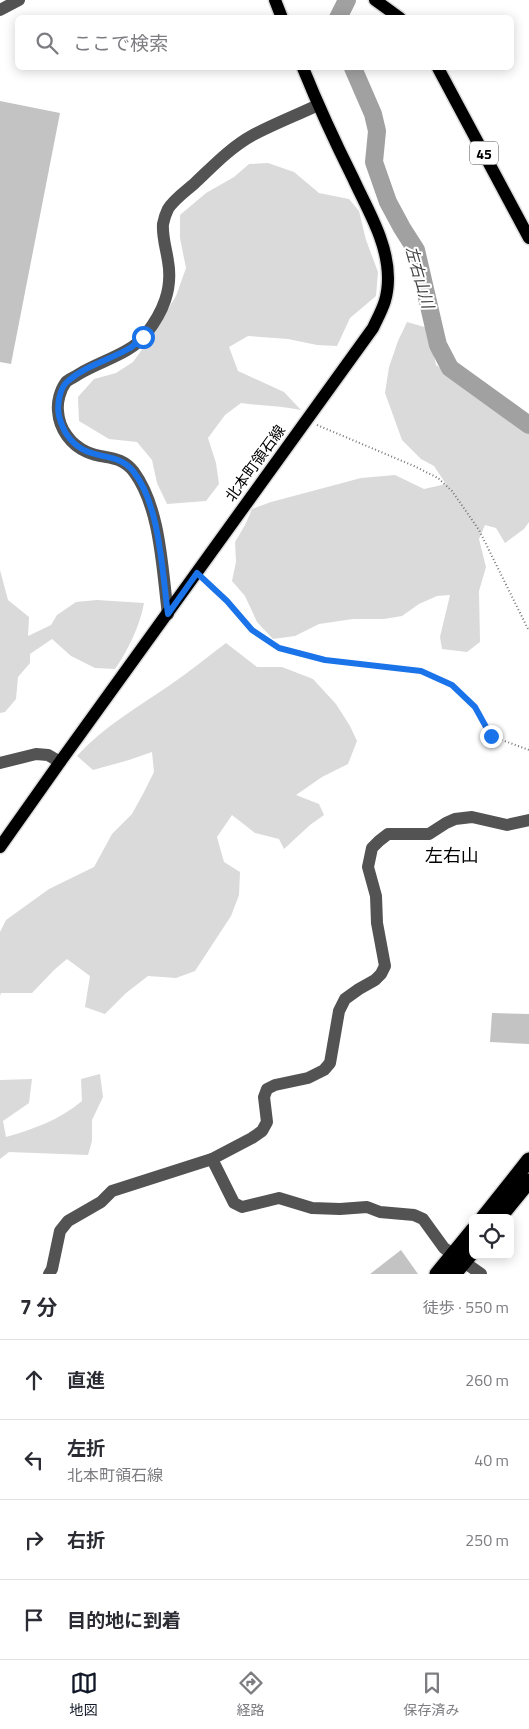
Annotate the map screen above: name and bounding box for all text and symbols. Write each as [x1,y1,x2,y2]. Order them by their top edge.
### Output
search box [15,15,514,70]
text: ここで検索 [73,28,168,57]
icon: search [33,29,61,57]
road number: 45 [470,142,498,164]
water label: 左右山川 [400,243,441,313]
route start [132,326,155,349]
street label: 北本町領石線 [219,420,291,506]
route end [480,725,503,748]
district label: 左右山 [425,842,479,869]
map controls [469,1214,514,1259]
button: locate [469,1214,514,1259]
text: 7 分 [20,1291,57,1323]
text: 徒歩 · 550 m [423,1295,509,1319]
text: 直進 [67,1365,105,1394]
icon: ahead [20,1366,48,1394]
text: 260 m [465,1368,509,1392]
text: 左折 [67,1433,105,1462]
icon: left [20,1446,48,1474]
text: 40 m [474,1448,509,1472]
text: 北本町領石線 [67,1463,163,1487]
text: 右折 [67,1525,105,1554]
icon: right [20,1526,48,1554]
text: 250 m [465,1528,509,1552]
text: 目的地に到着 [67,1605,181,1634]
icon: arrive [20,1606,48,1634]
tab: 地図 [70,1669,98,1720]
tab: 経路 [237,1669,265,1720]
tab: 保存済み [404,1669,460,1720]

